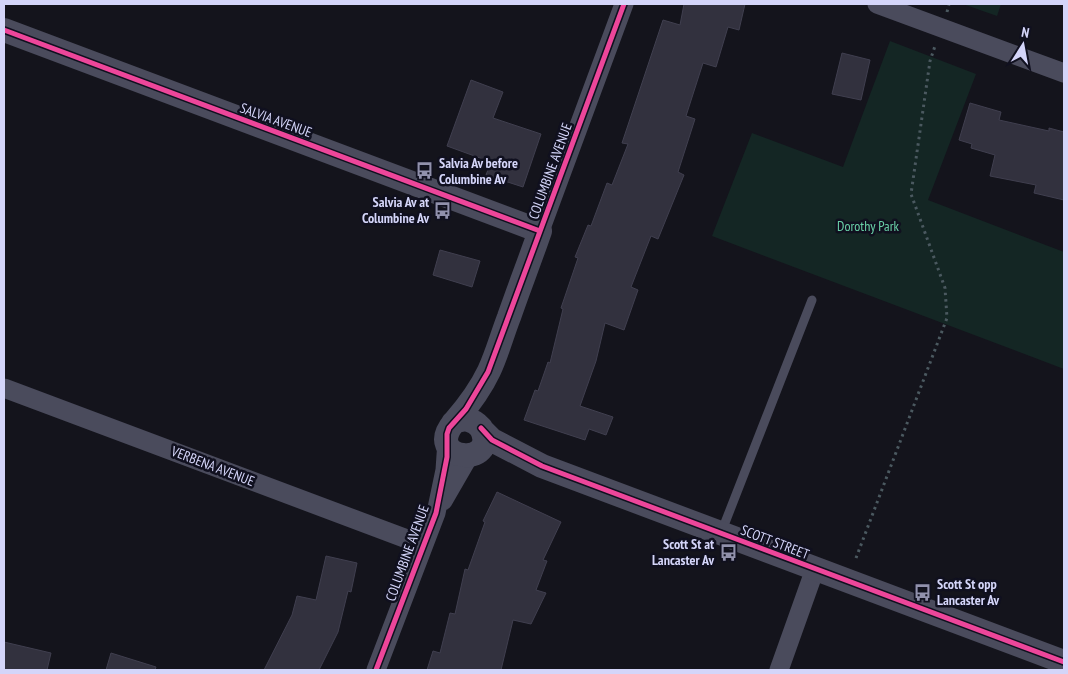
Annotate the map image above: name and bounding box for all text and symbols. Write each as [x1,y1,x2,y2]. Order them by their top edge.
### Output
north arrow [998,20,1048,70]
text: N [1020,23,1031,42]
street label: SALVIA AVENUE [238,99,314,141]
street label: COLUMBINE AVENUE [524,120,576,222]
place label: Salvia Av before Columbine Av [439,154,518,188]
bus stop icon: Salvia Av before Columbine Av [415,161,435,181]
place label: Salvia Av at Columbine Av [362,193,429,227]
bus stop icon: Salvia Av at Columbine Av [433,200,453,220]
park label: Dorothy Park [837,217,900,235]
street label: VERBENA AVENUE [168,442,257,490]
street label: COLUMBINE AVENUE [381,502,433,604]
street label: SCOTT STREET [738,521,812,564]
place label: Scott St at Lancaster Av [652,535,714,569]
bus stop icon: Scott St at Lancaster Av [718,542,738,562]
place label: Scott St opp Lancaster Av [937,575,999,609]
bus stop icon: Scott St opp Lancaster Av [913,582,933,602]

